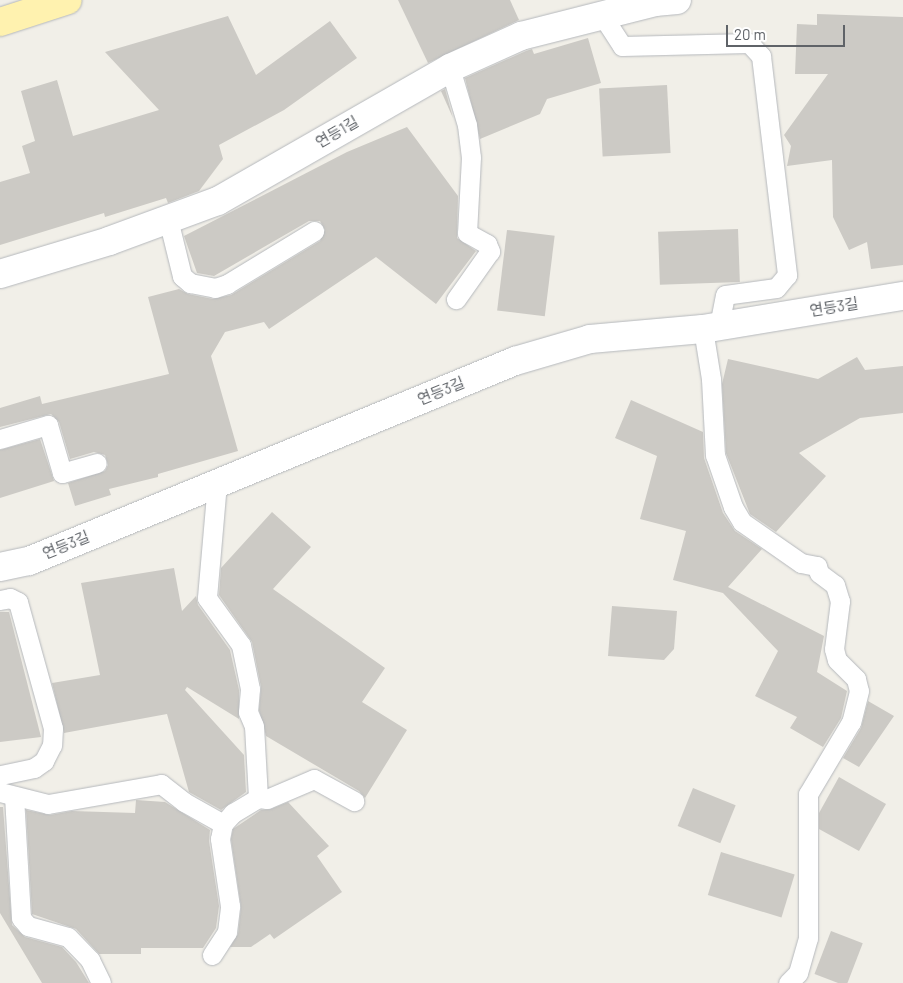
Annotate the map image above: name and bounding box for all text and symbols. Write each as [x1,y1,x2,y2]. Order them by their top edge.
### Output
scale bar [728,15,847,47]
text: 20 m [734,25,766,43]
street label: 연등1길 [312,113,362,151]
street label: 연등3길 [808,294,860,320]
street label: 연등3길 [415,373,467,409]
street label: 연등3길 [40,527,92,563]

